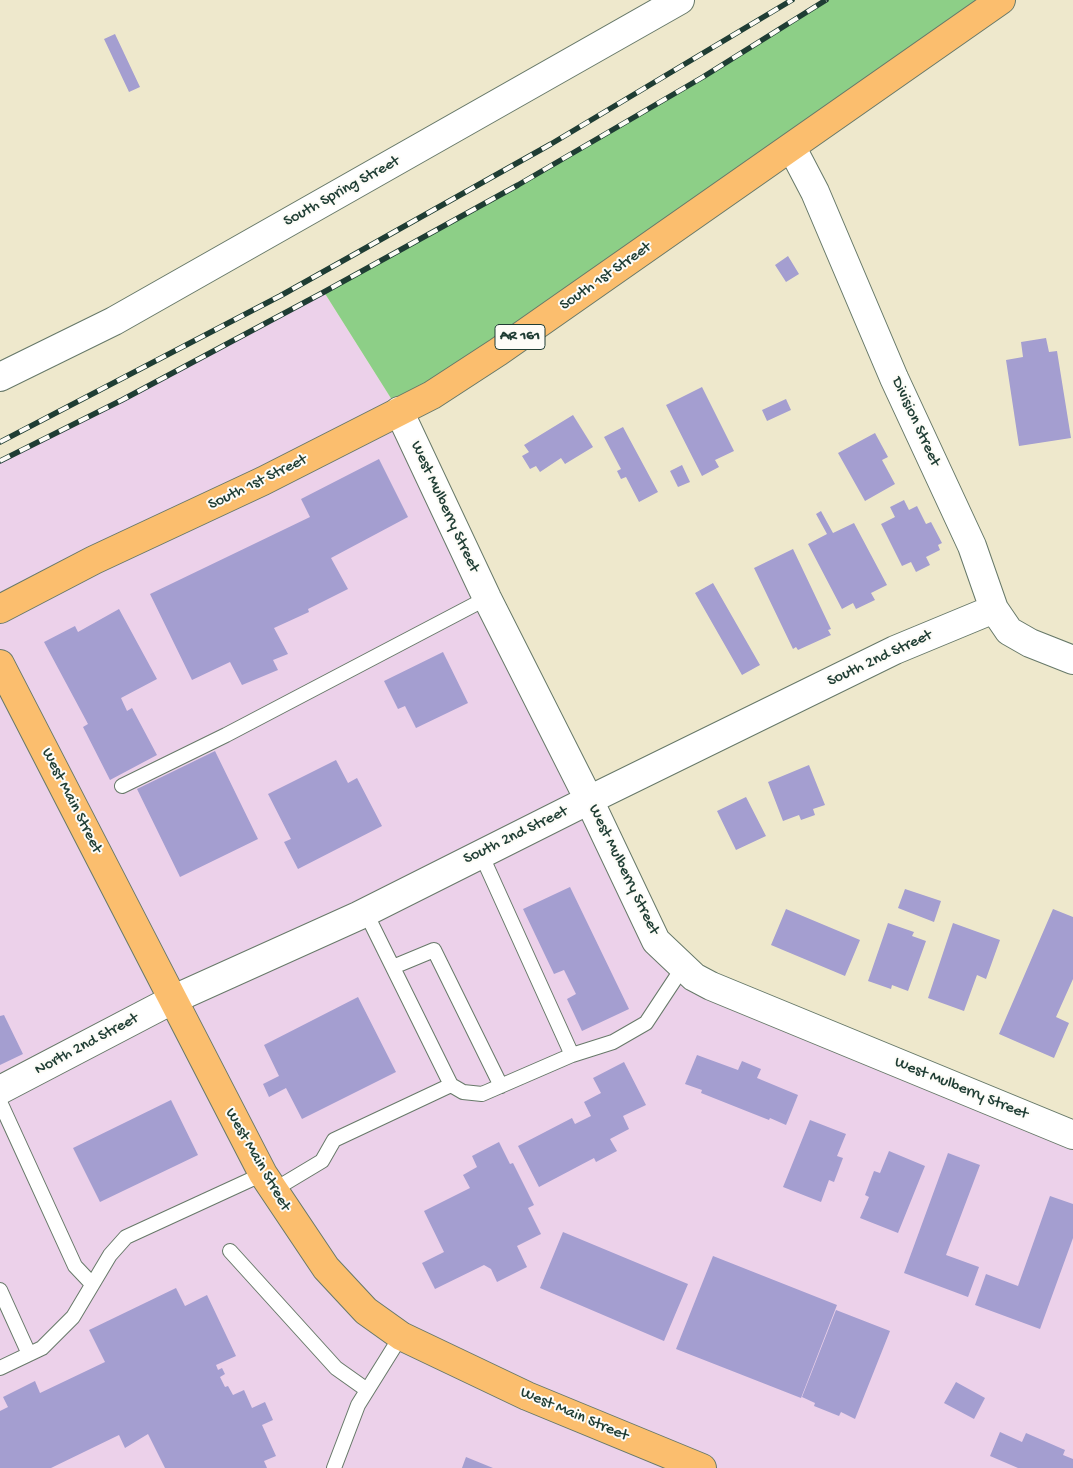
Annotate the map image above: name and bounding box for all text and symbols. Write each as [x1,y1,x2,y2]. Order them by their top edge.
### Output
street label: South Spring Street [281,152,403,232]
street label: South 1st Street [556,238,656,316]
road number: AR 161 [495,324,545,350]
street label: Division Street [886,374,944,470]
street label: West Mulberry Street [405,438,483,576]
street label: South 1st Street [205,451,311,515]
street label: South 2nd Street [825,626,935,692]
street label: West Main Street [36,745,106,857]
street label: West Mulberry Street [583,802,663,938]
street label: South 2nd Street [461,803,571,869]
street label: North 2nd Street [32,1010,142,1080]
street label: West Mulberry Street [891,1053,1031,1125]
street label: West Main Street [220,1105,294,1215]
street label: West Main Street [517,1384,631,1446]

